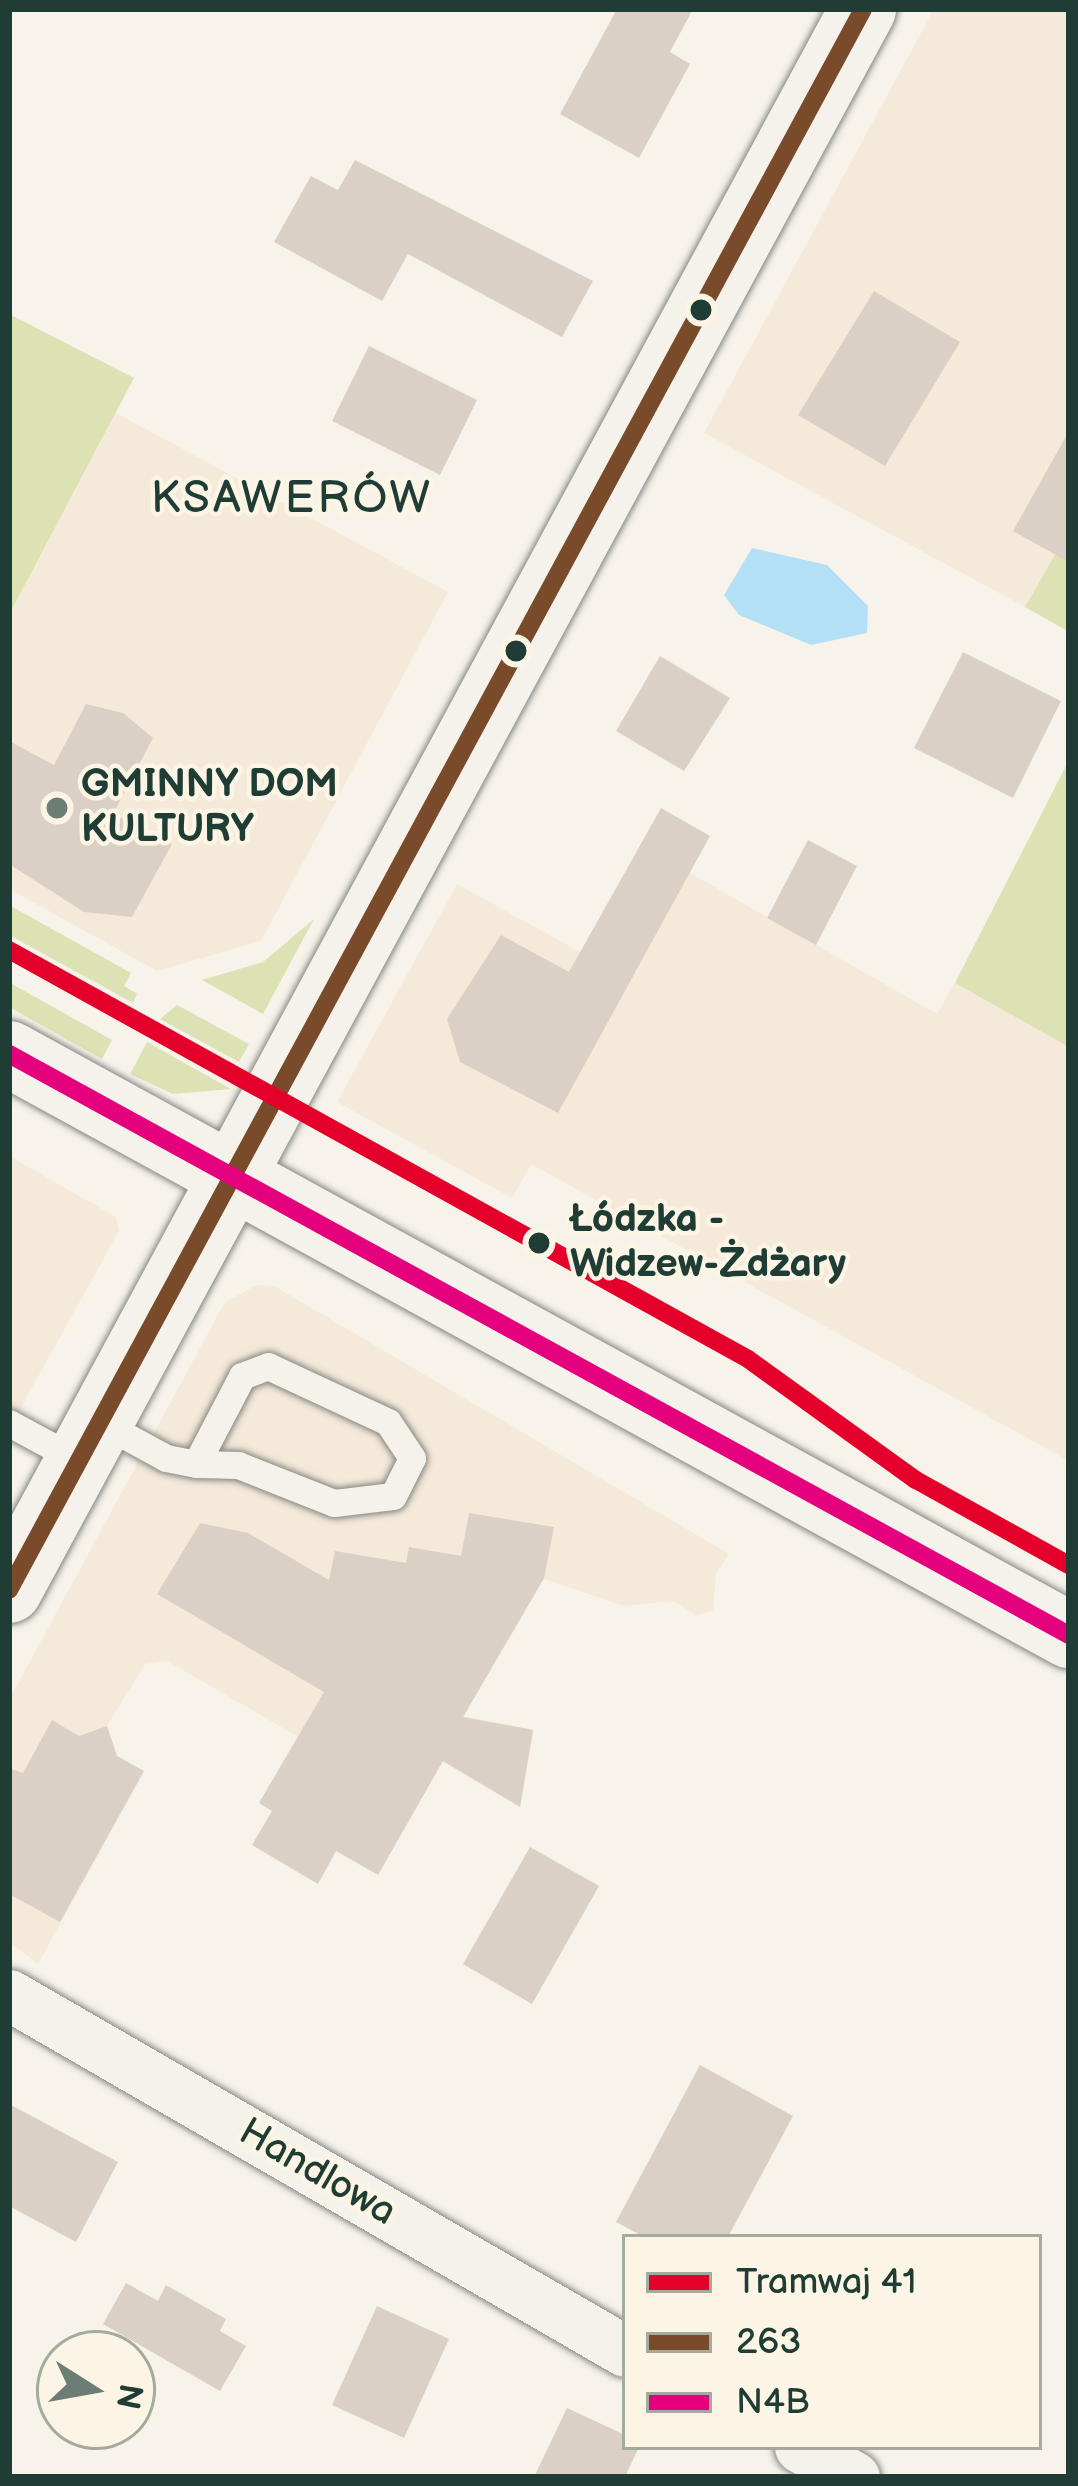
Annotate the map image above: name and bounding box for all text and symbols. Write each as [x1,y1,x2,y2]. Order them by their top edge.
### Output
unlabelled marker [690,299,712,321]
district label: KSAWERÓW [151,472,433,526]
unlabelled marker [505,640,527,662]
place label: GMINNY DOM KULTURY [81,763,338,854]
marker: GMINNY DOM KULTURY [44,795,70,821]
place label: Łódzka - Widzew-Żdżary [570,1198,846,1289]
marker: Łódzka - Widzew-Żdżary [518,1222,560,1264]
street label: Handlowa [230,2109,404,2237]
legend [622,2234,1042,2450]
text: Tramwaj 41 [736,2261,916,2304]
text: 263 [736,2321,801,2364]
north arrow [36,2330,156,2450]
text: N [106,2380,150,2412]
text: N4B [736,2381,810,2424]

